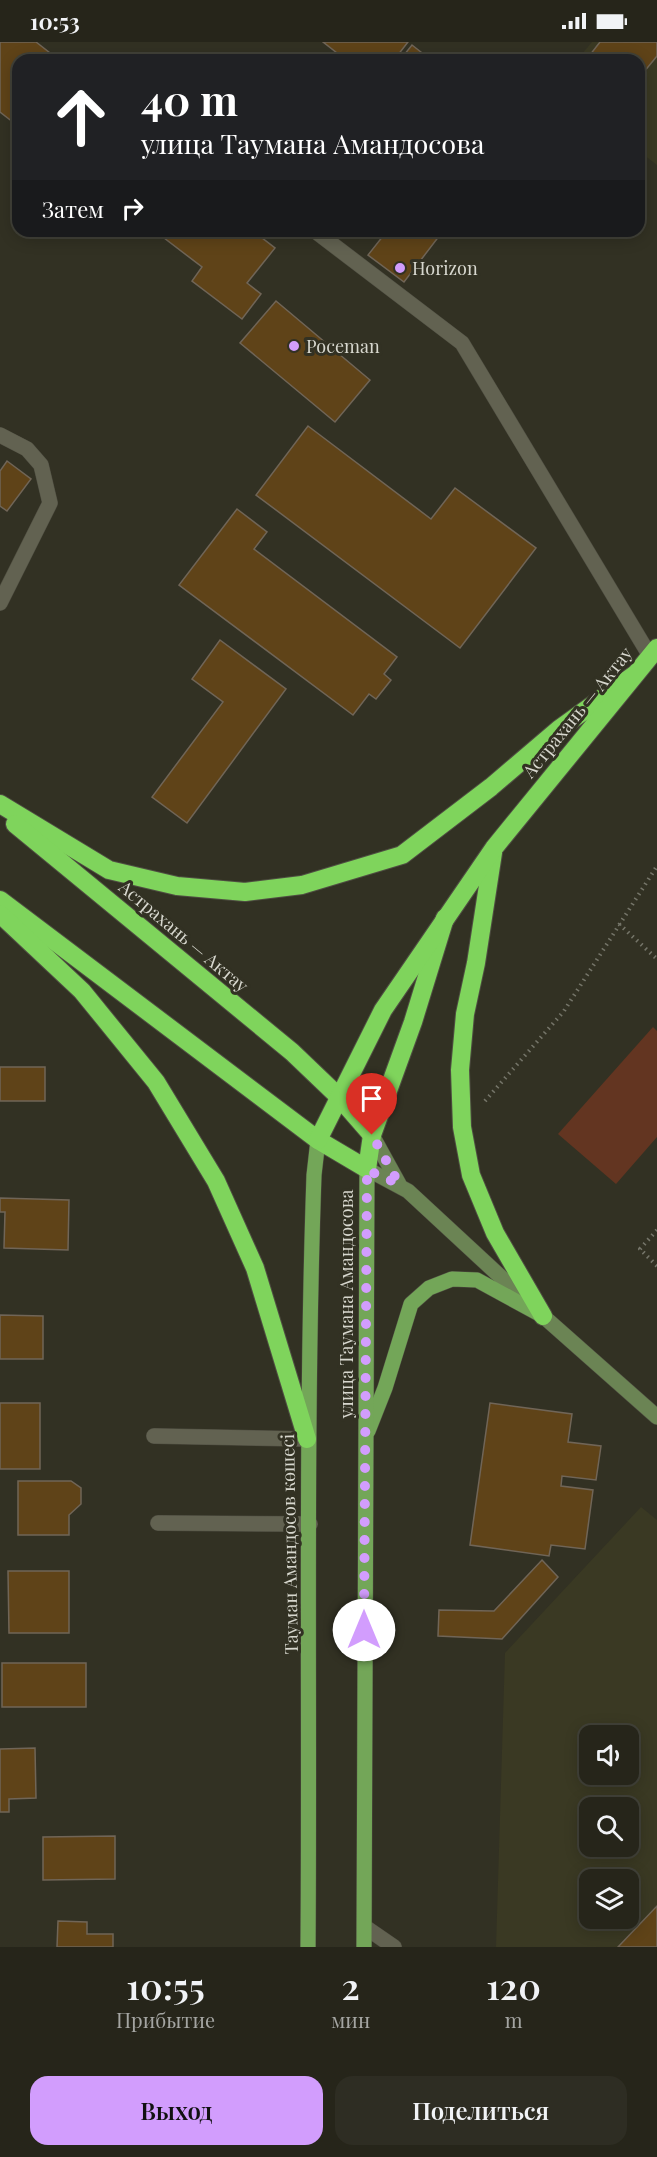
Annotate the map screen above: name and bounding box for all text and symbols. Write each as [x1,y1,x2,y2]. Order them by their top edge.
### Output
text: 10:53 [30,6,80,36]
text: 40 m [141,71,238,127]
icon: ahead [42,78,120,156]
text: улица Таумана Амандосова [141,125,484,161]
icon: right [116,192,149,225]
text: Затем [42,194,104,224]
place label: Horizon [412,256,478,280]
marker: Horizon [393,261,407,275]
place label: Poceman [306,334,380,358]
marker: Poceman [287,339,301,353]
street label: Астрахань — Актау [516,641,637,783]
street label: Астрахань — Актау [113,874,254,997]
pin [346,1073,397,1135]
icon: arrive [355,1082,388,1115]
street label: улица Таумана Амандосова [334,1190,358,1419]
street label: Тауман Амандосов көшесі [275,1434,303,1654]
position arrow [332,1598,396,1662]
map controls [579,1725,639,1929]
button: sound [579,1725,639,1785]
button: search [579,1797,639,1857]
button: layers [579,1869,639,1929]
text: 10:55 [126,1961,205,2009]
text: 2 [341,1961,360,2009]
text: 120 [486,1961,541,2009]
text: Прибытие [116,2006,215,2033]
text: мин [331,2006,370,2033]
text: m [505,2006,522,2033]
button: Выход [30,2076,323,2145]
button: Поделиться [335,2076,627,2145]

